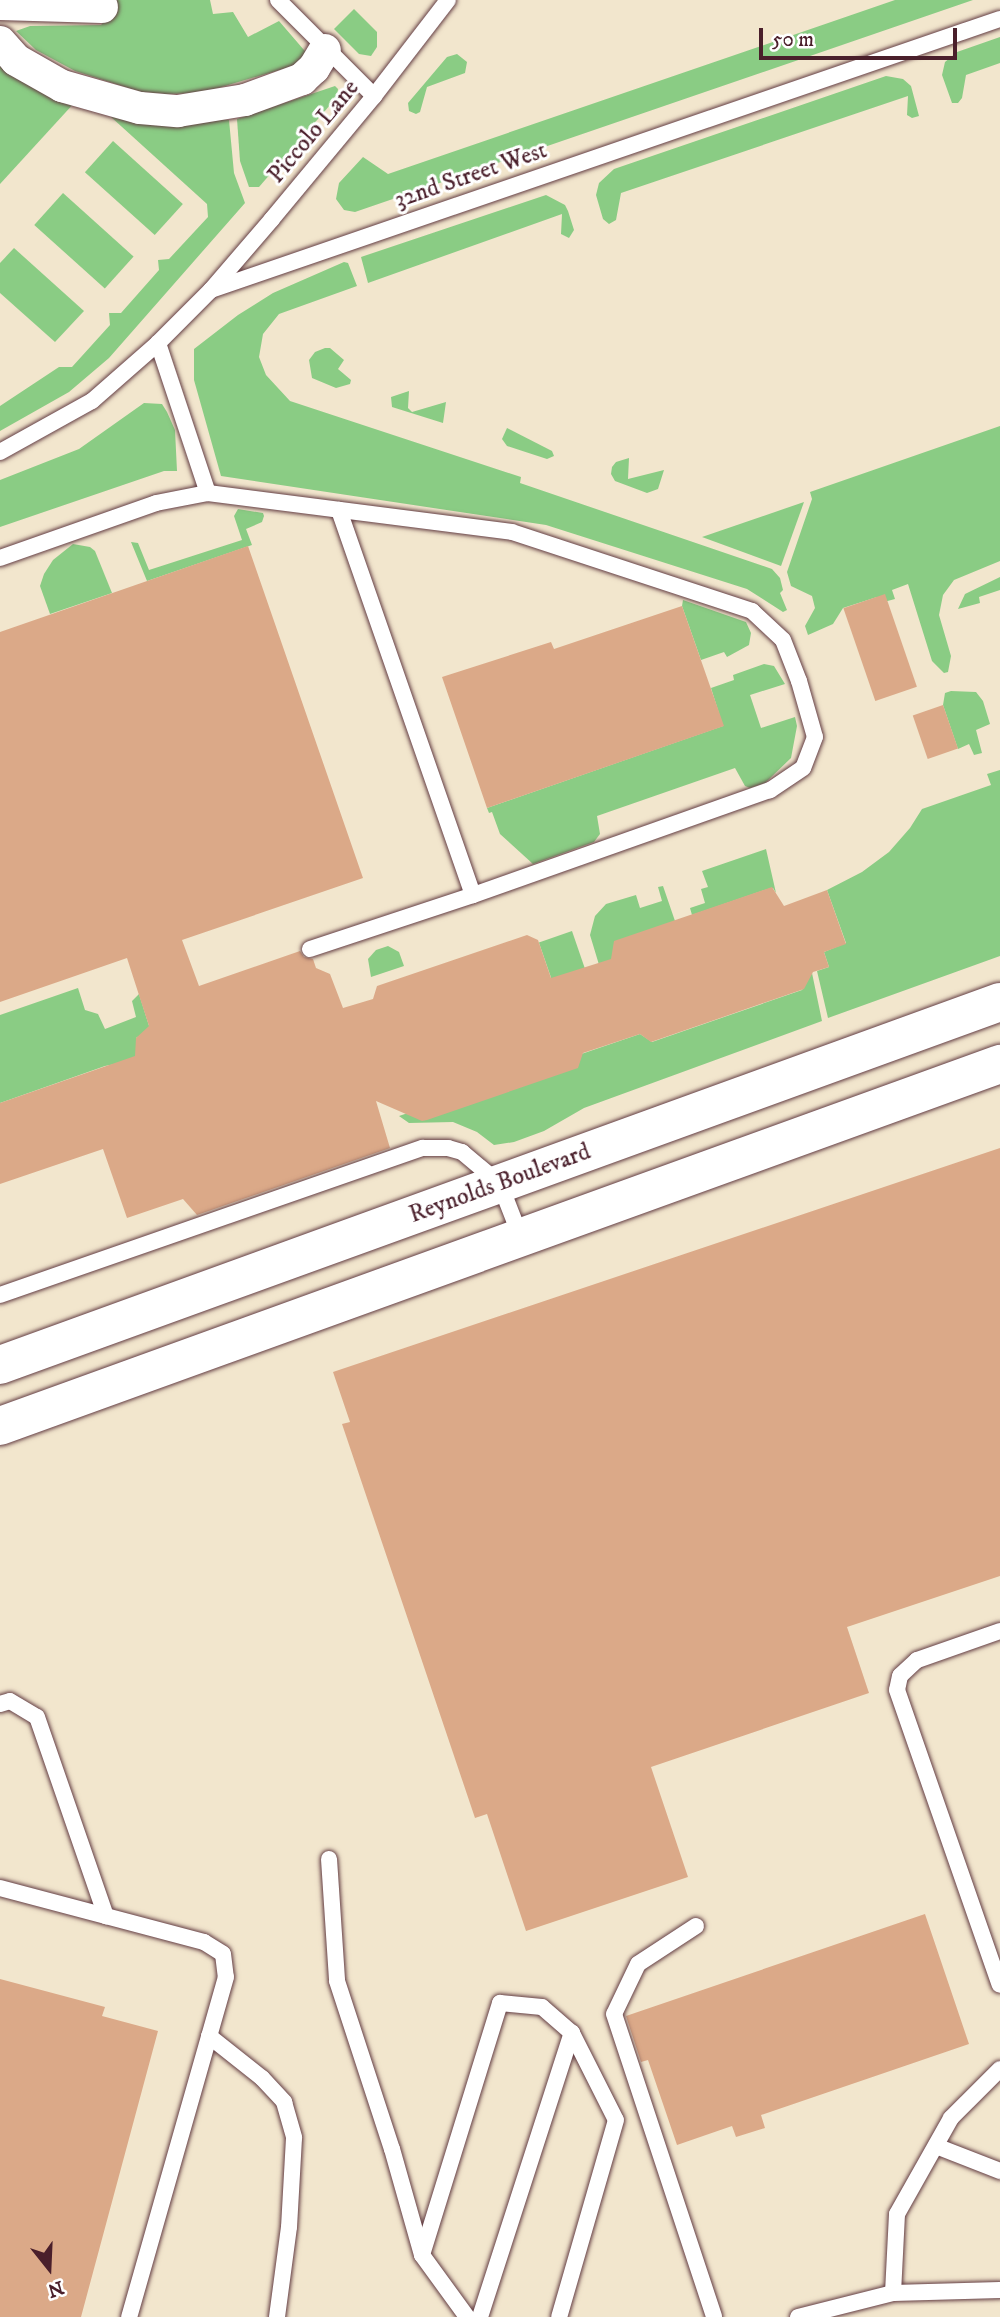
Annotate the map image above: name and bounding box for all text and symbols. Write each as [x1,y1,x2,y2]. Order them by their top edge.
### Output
scale bar [762,14,960,58]
text: 50 m [772,27,814,53]
street label: Piccolo Lane [262,74,366,190]
street label: 32nd Street West [391,137,551,215]
street label: Reynolds Boulevard [405,1138,595,1230]
north arrow [14,2233,84,2303]
text: N [45,2275,67,2302]

